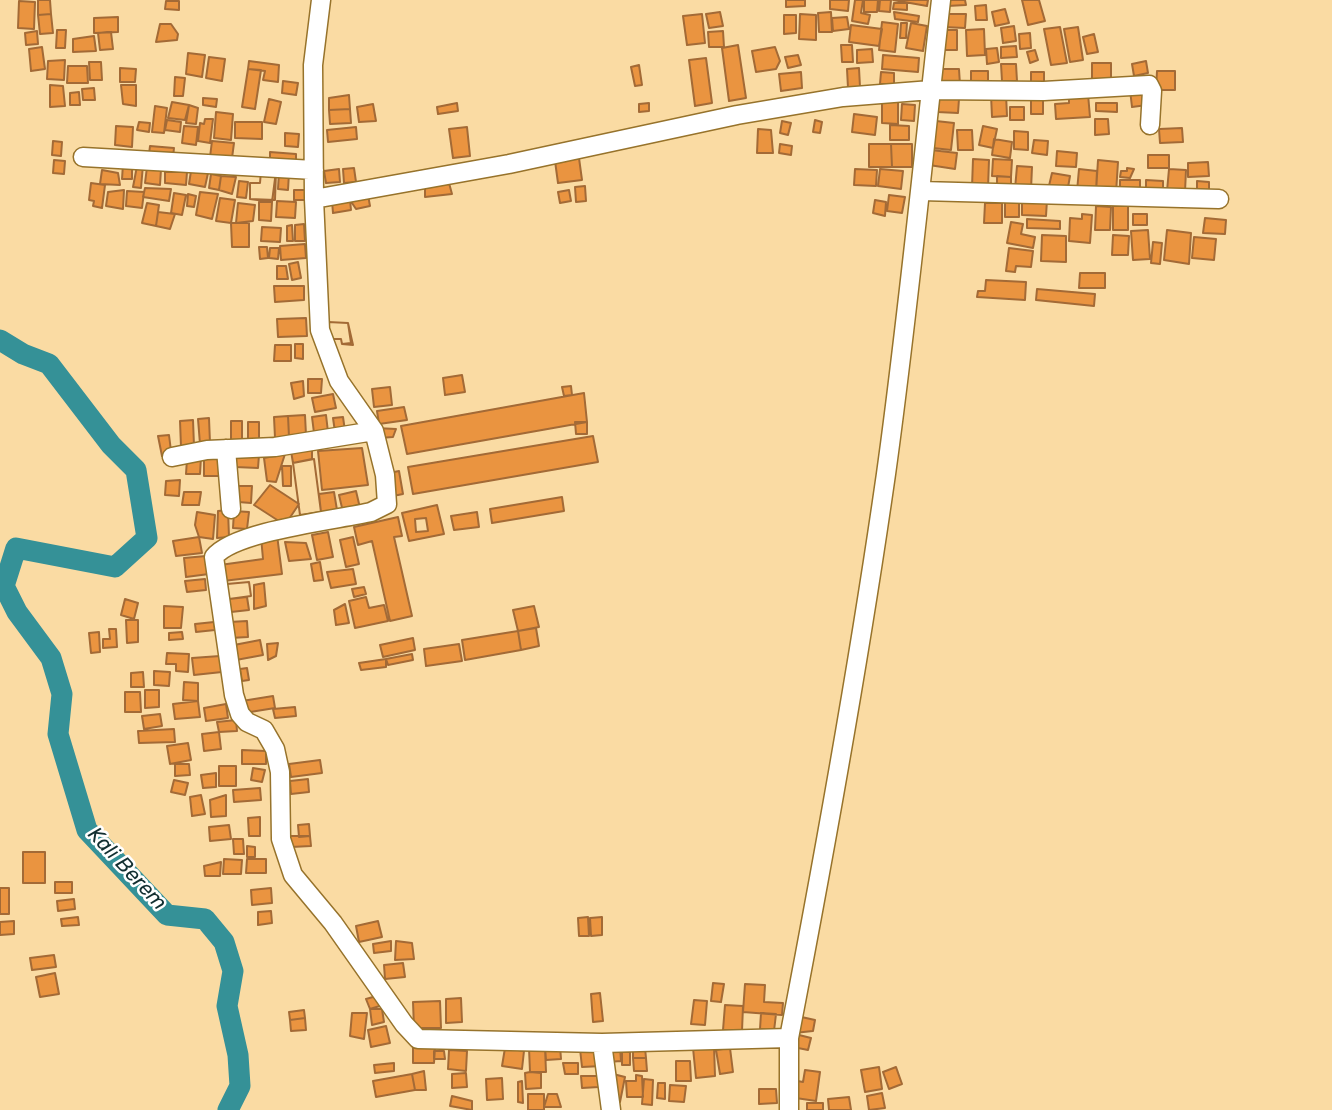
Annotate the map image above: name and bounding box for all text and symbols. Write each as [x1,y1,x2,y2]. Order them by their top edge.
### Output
water label: Kali Berem [82,822,172,916]

